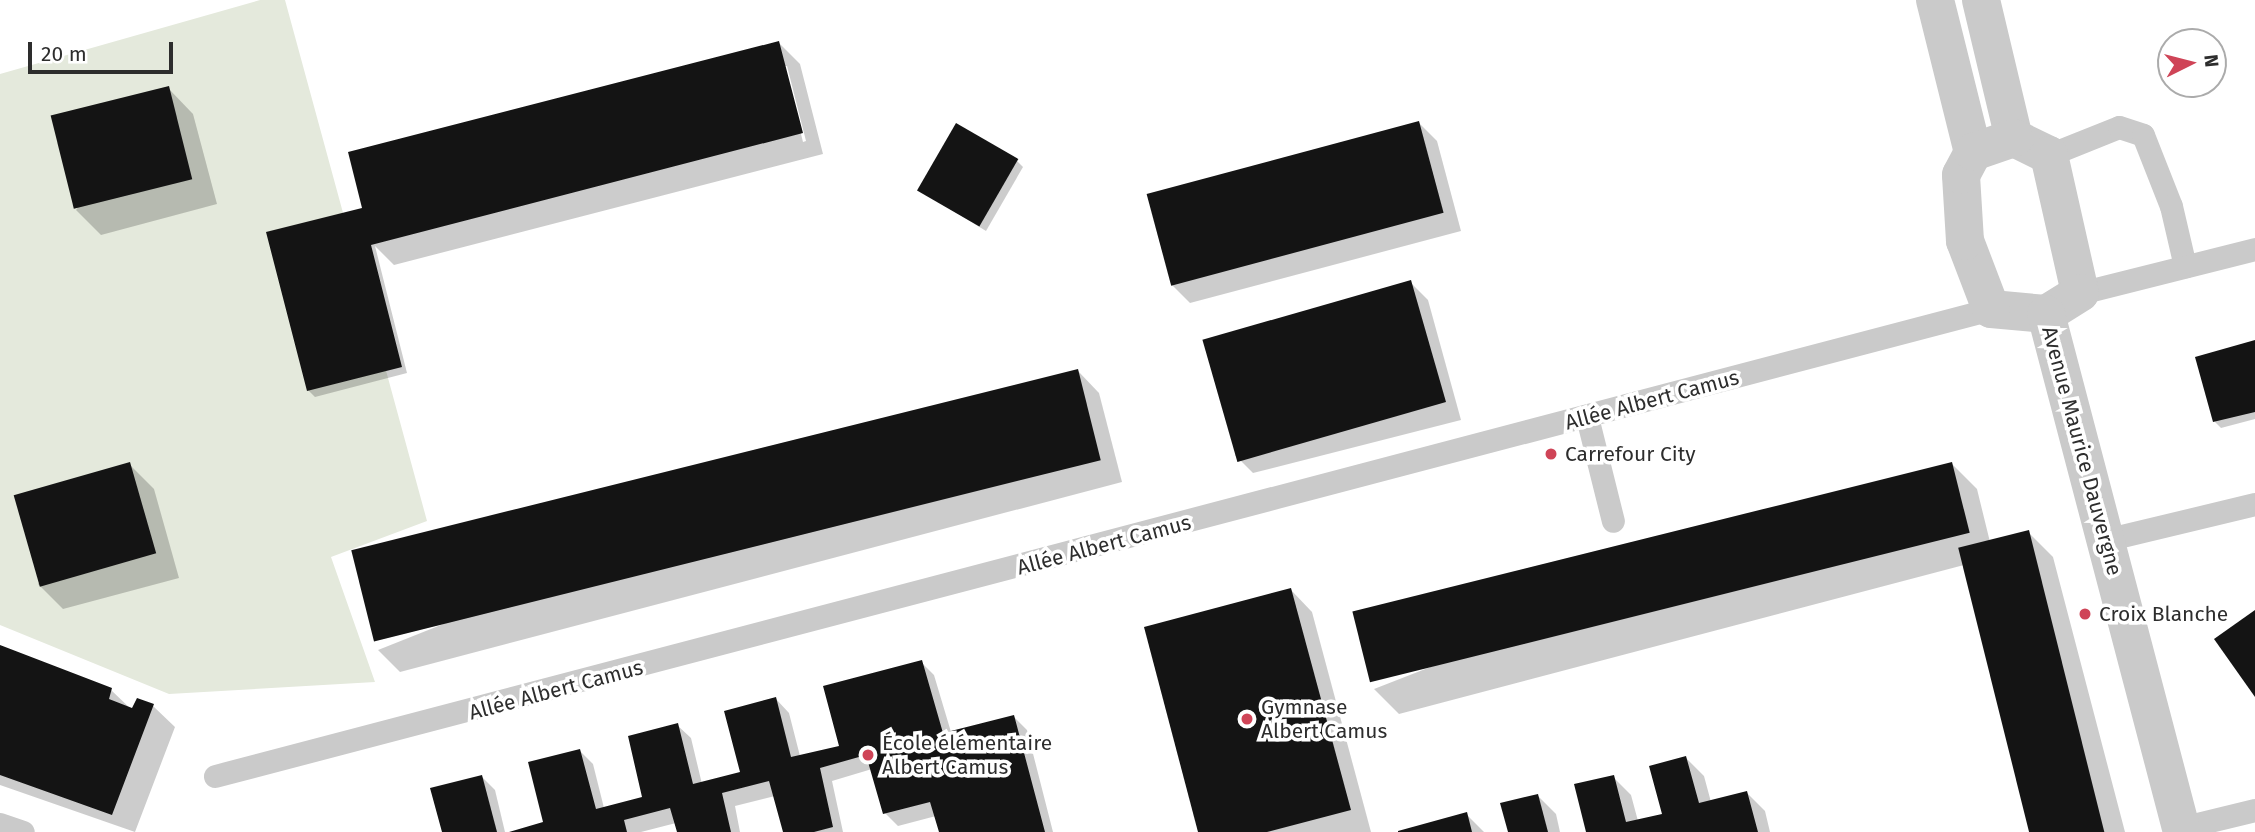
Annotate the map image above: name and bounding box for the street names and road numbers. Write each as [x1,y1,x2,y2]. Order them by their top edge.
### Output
street label: Avenue Maurice Dauvergne [2037,324,2127,578]
street label: Allée Albert Camus [1562,365,1742,435]
street label: Allée Albert Camus [1014,510,1194,580]
street label: Allée Albert Camus [466,655,646,725]

